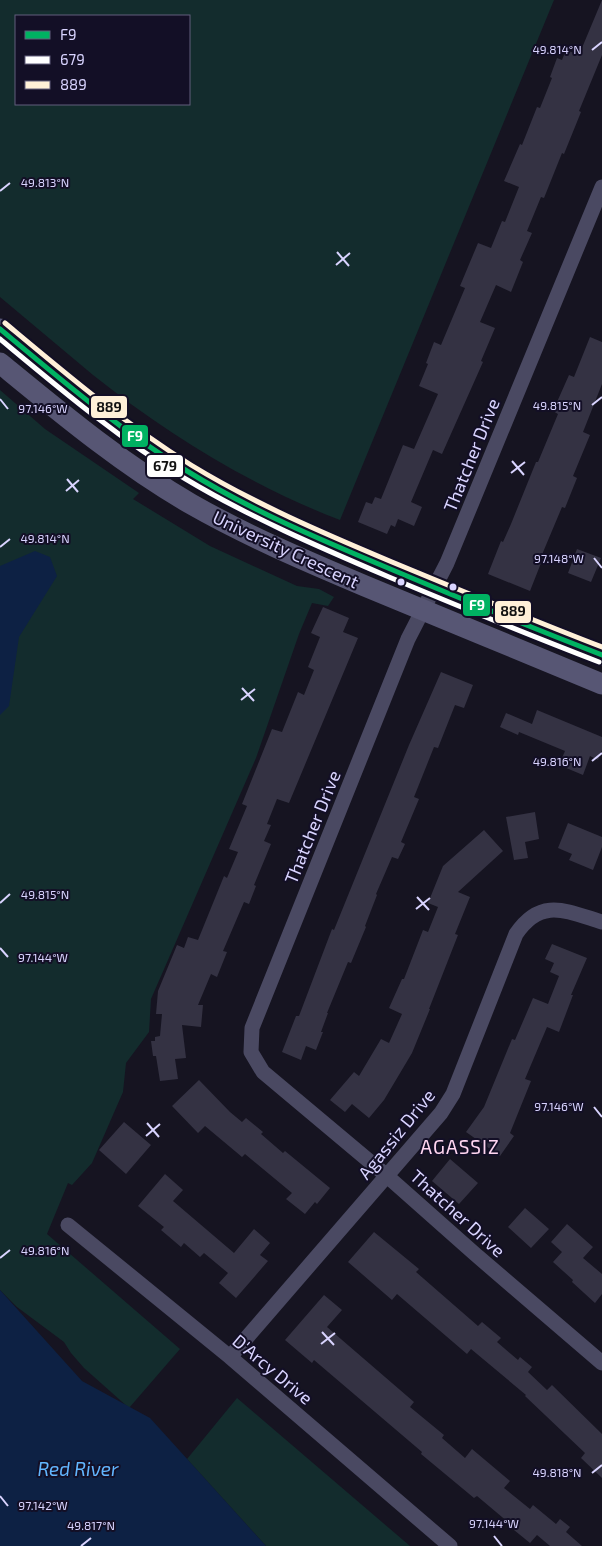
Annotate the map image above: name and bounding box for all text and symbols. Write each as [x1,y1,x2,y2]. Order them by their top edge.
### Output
legend [15,15,190,105]
text: F9 [60,25,77,43]
text: 49.814°N [532,42,582,56]
text: 679 [60,50,85,68]
text: 889 [60,75,87,93]
text: 49.813°N [21,175,69,189]
line badge: 889 [90,395,128,419]
street label: Thatcher Drive [438,395,504,515]
text: 889 [96,398,122,415]
text: 49.815°N [533,398,581,412]
text: 97.146°W [18,401,68,415]
line badge: F9 [121,424,149,448]
text: F9 [127,427,143,444]
line badge: 679 [146,454,184,478]
text: 679 [153,457,177,474]
street label: University Crescent [210,506,363,593]
text: 49.814°N [20,531,70,545]
text: 97.148°W [534,551,584,565]
unlabelled marker [396,577,406,587]
unlabelled marker [448,582,458,592]
line badge: F9 [462,593,491,617]
text: F9 [469,596,485,613]
line badge: 889 [494,600,532,624]
text: 889 [500,602,526,619]
text: 49.816°N [533,754,581,768]
street label: Thatcher Drive [279,767,345,887]
text: 49.815°N [21,887,69,901]
text: 97.144°W [18,950,68,964]
street label: Agassiz Drive [353,1084,439,1184]
text: 97.146°W [534,1099,584,1113]
district label: AGASSIZ [420,1135,500,1158]
street label: Thatcher Drive [406,1165,510,1261]
text: 49.816°N [21,1243,69,1257]
street label: D'Arcy Drive [228,1329,318,1409]
water label: Red River [37,1457,119,1480]
text: 49.818°N [532,1465,582,1479]
text: 97.142°W [18,1498,68,1512]
text: 97.144°W [469,1516,519,1530]
text: 49.817°N [67,1518,115,1532]

